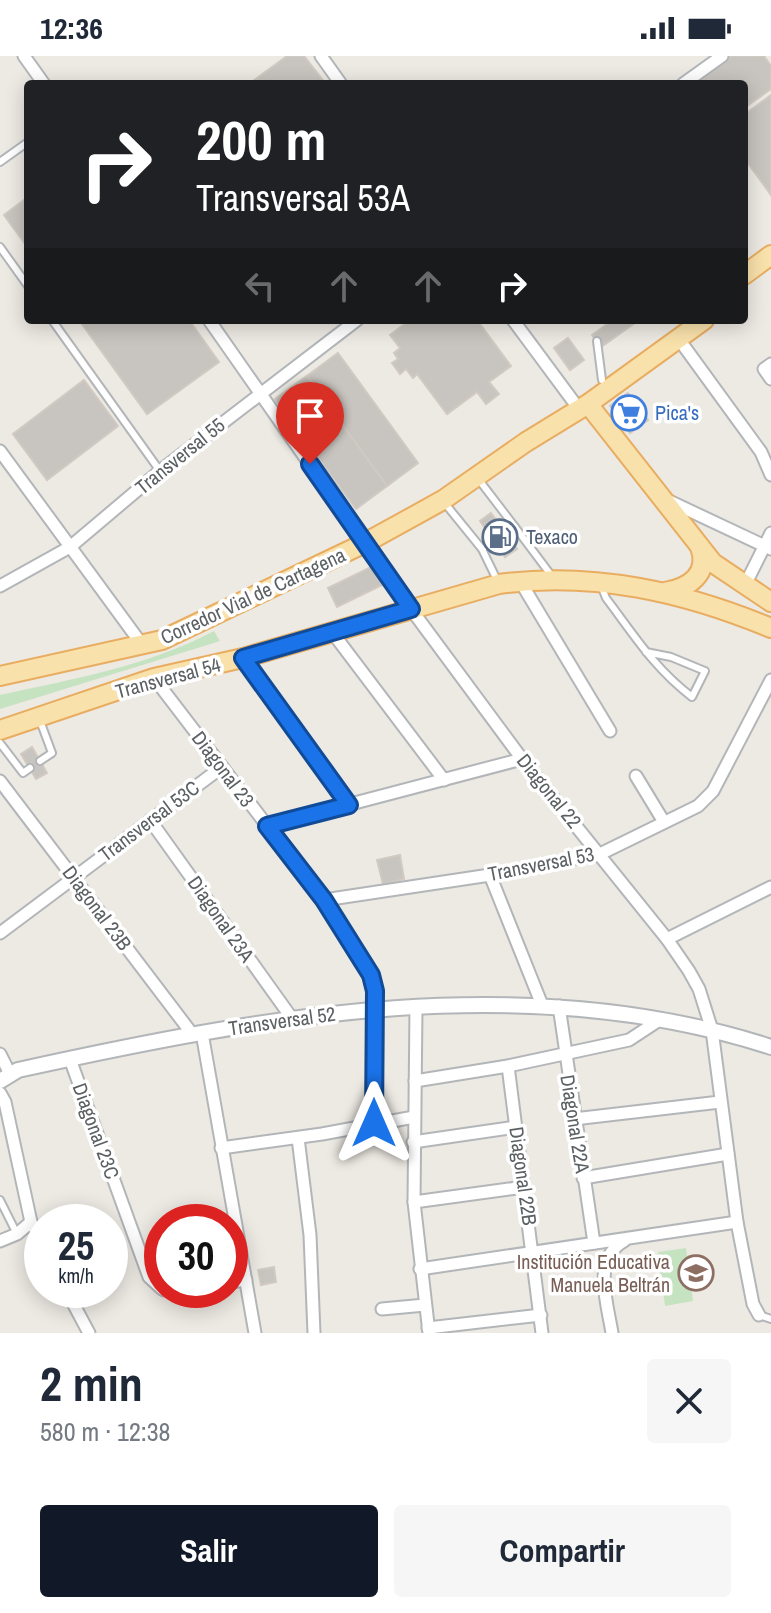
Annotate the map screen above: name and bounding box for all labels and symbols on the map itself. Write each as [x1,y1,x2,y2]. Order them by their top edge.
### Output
pin [276,382,344,464]
supermarket icon: Pica's [610,394,648,432]
place label: Pica's [655,399,699,426]
street label: Transversal 55 [129,411,230,500]
fuel station icon: Texaco [481,518,519,556]
place label: Texaco [526,523,578,550]
street label: Corredor Vial de Cartagena [156,541,350,650]
street label: Transversal 54 [112,651,223,705]
street label: Diagonal 23 [186,725,261,812]
street label: Diagonal 22 [511,748,588,834]
street label: Transversal 53C [93,774,205,867]
street label: Transversal 53 [485,840,596,887]
street label: Diagonal 23B [57,860,138,956]
street label: Diagonal 23A [182,870,261,967]
street label: Transversal 52 [227,1000,337,1041]
street label: Diagonal 22A [554,1073,597,1175]
street label: Diagonal 23C [67,1079,126,1183]
position arrow [332,1081,416,1165]
street label: Diagonal 22B [503,1125,544,1227]
speed limit sign: 30 [144,1204,248,1308]
place label: Institución Educativa Manuela Beltrán [517,1248,670,1298]
school or university icon: Institución Educativa Manuela Beltrán [677,1254,715,1292]

